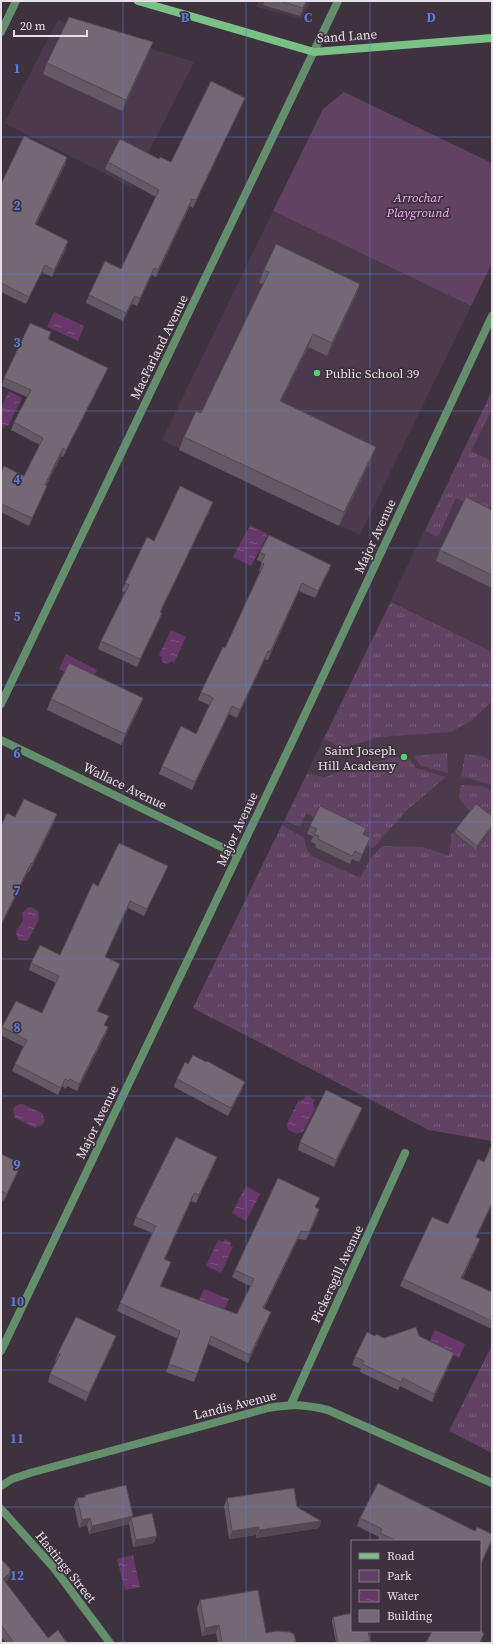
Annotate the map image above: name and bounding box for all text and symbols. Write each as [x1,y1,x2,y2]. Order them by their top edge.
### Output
text: B [181,9,190,26]
text: C [304,9,312,26]
text: D [426,9,436,26]
scale bar [14,12,87,38]
text: 20 m [20,18,46,34]
street label: Sand Lane [316,25,378,47]
text: 1 [13,60,21,77]
park label: Arrochar Playground [386,189,450,221]
text: 2 [13,197,21,214]
street label: MacFarland Avenue [126,292,192,402]
text: 3 [13,334,21,351]
place label: Public School 39 [325,365,419,382]
marker: Public School 39 [312,368,322,378]
text: 4 [13,471,21,488]
street label: Major Avenue [350,496,400,576]
text: 5 [13,608,21,625]
place label: Saint Joseph Hill Academy [318,742,396,774]
text: 6 [13,745,21,762]
marker: Saint Joseph Hill Academy [399,752,409,762]
street label: Wallace Avenue [80,758,170,814]
street label: Major Avenue [212,789,262,869]
text: 7 [13,882,21,899]
text: 8 [13,1019,21,1036]
street label: Major Avenue [72,1082,122,1162]
text: 9 [13,1156,21,1173]
street label: Pickersgill Avenue [307,1222,367,1326]
text: 10 [10,1293,24,1310]
street label: Landis Avenue [192,1386,279,1424]
text: 11 [10,1430,24,1447]
street label: Hastings Street [32,1528,101,1607]
legend [351,1540,481,1632]
text: Road [387,1548,414,1564]
text: 12 [10,1567,24,1584]
text: Park [387,1568,412,1584]
text: Water [387,1588,419,1604]
text: Building [387,1608,432,1624]

